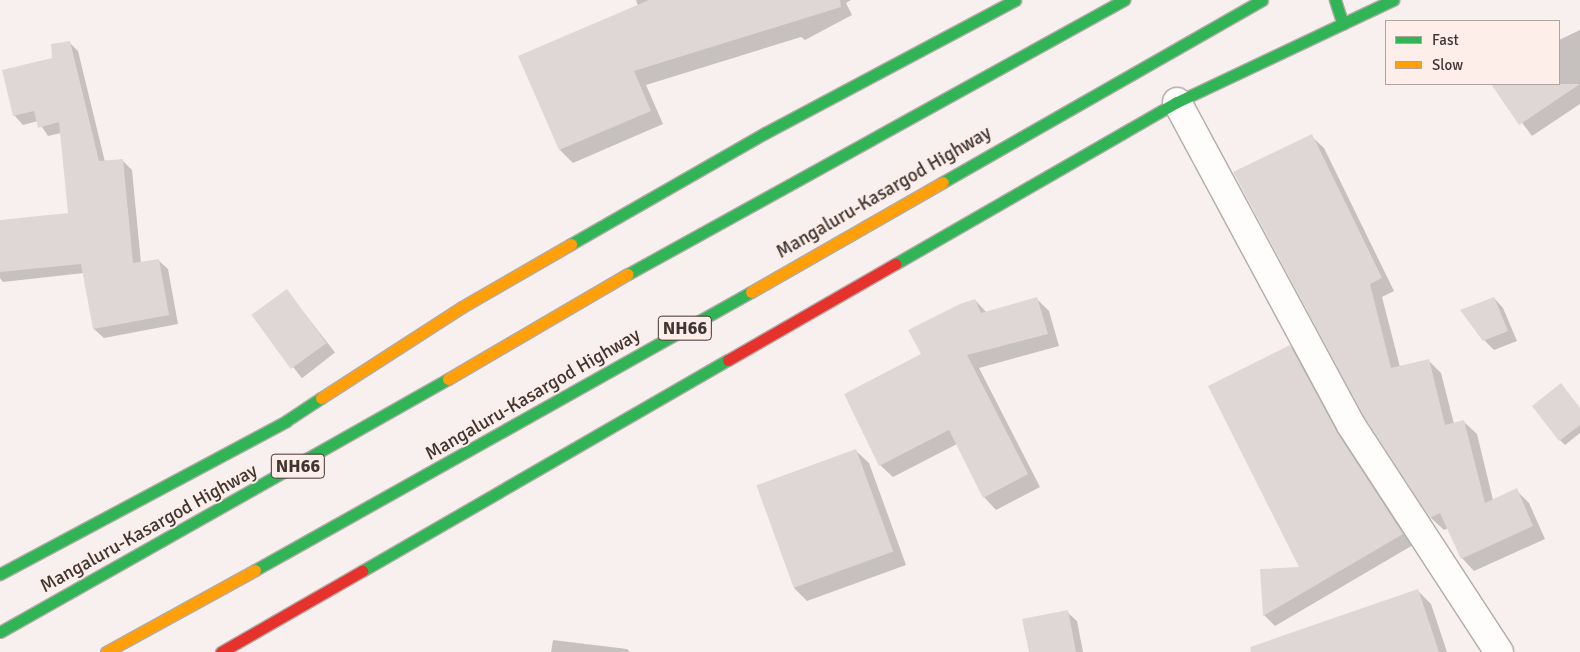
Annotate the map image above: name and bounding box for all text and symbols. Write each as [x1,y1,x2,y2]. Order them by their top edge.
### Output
legend [1385,20,1560,85]
text: Fast [1432,31,1459,49]
text: Slow [1432,56,1463,74]
street label: Mangaluru-Kasargod Highway [772,122,996,264]
road number: NH66 [658,312,712,343]
street label: Mangaluru-Kasargod Highway [421,324,645,466]
road number: NH66 [270,451,326,482]
street label: Mangaluru-Kasargod Highway [37,460,261,598]

